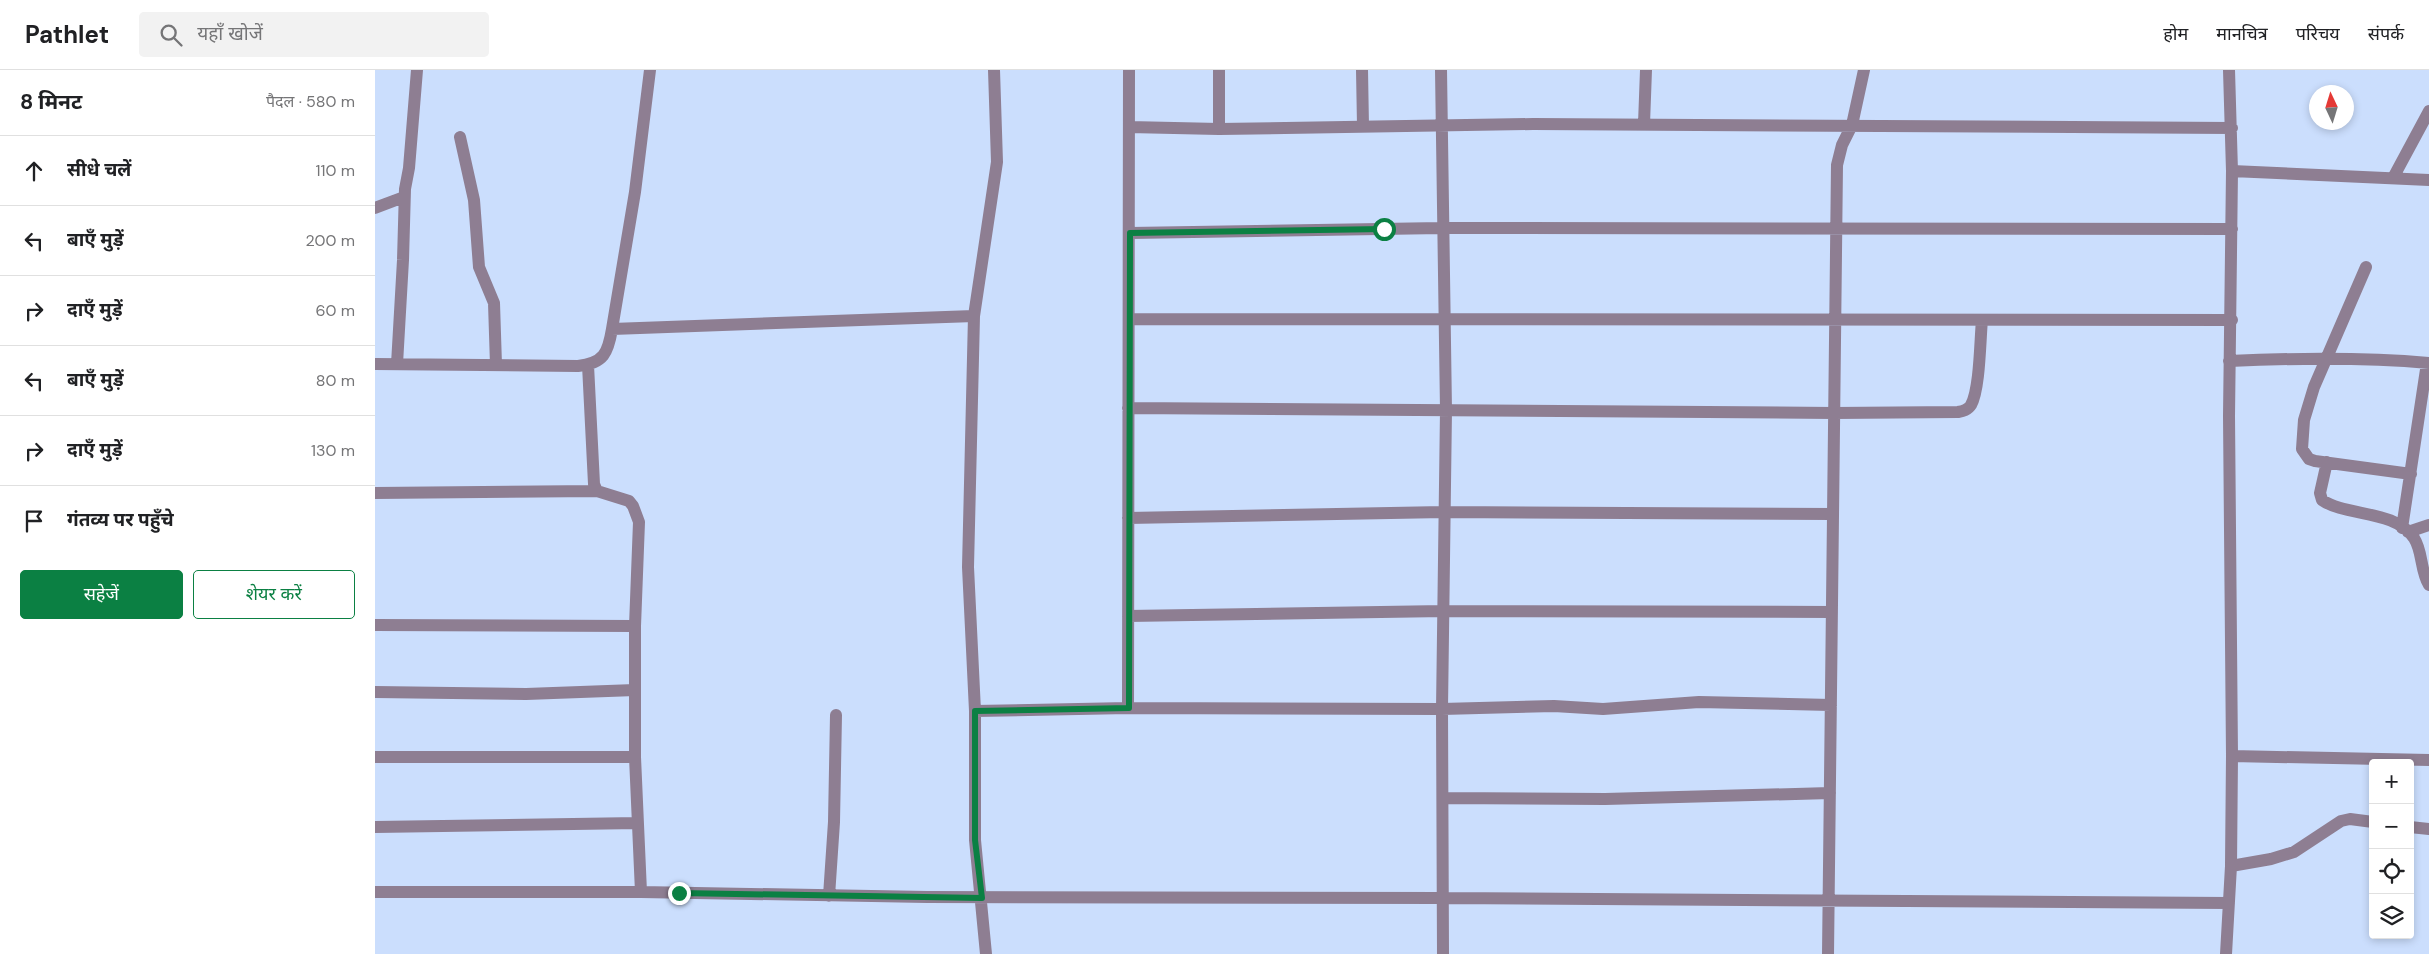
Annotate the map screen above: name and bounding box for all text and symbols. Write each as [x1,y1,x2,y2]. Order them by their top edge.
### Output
search box [139,12,489,57]
text: Pathlet [25,19,109,50]
icon: search [157,21,185,49]
text: यहाँ खोजें [197,21,263,46]
text: होम [2163,22,2188,46]
text: मानचित्र [2216,22,2268,46]
text: परिचय [2296,22,2340,46]
text: संपर्क [2368,22,2404,46]
north arrow [2309,85,2354,130]
text: 8 मिनट [20,88,82,116]
text: पैदल · 580 m [266,91,355,112]
icon: ahead [20,157,48,185]
text: सीधे चलें [67,157,131,182]
text: 110 m [316,160,355,181]
route start [1373,218,1396,241]
icon: left [20,227,48,255]
text: बाएँ मुड़ें [67,227,124,252]
text: 200 m [306,230,355,251]
icon: right [20,297,48,325]
text: दाएँ मुड़ें [67,297,122,322]
text: 60 m [315,300,355,321]
icon: left [20,367,48,395]
text: बाएँ मुड़ें [67,367,124,392]
text: 80 m [316,370,355,391]
icon: right [20,437,48,465]
text: दाएँ मुड़ें [67,437,122,462]
text: 130 m [311,440,355,461]
icon: arrive [20,507,48,535]
text: गंतव्य पर पहुँचे [67,507,174,532]
button: सहेजें [20,570,183,619]
button: शेयर करें [193,570,355,619]
map controls [2369,759,2414,939]
button: + [2369,759,2414,804]
button: − [2369,804,2414,849]
button: locate [2369,849,2414,894]
route end [668,882,691,905]
button: layers [2369,894,2414,939]

